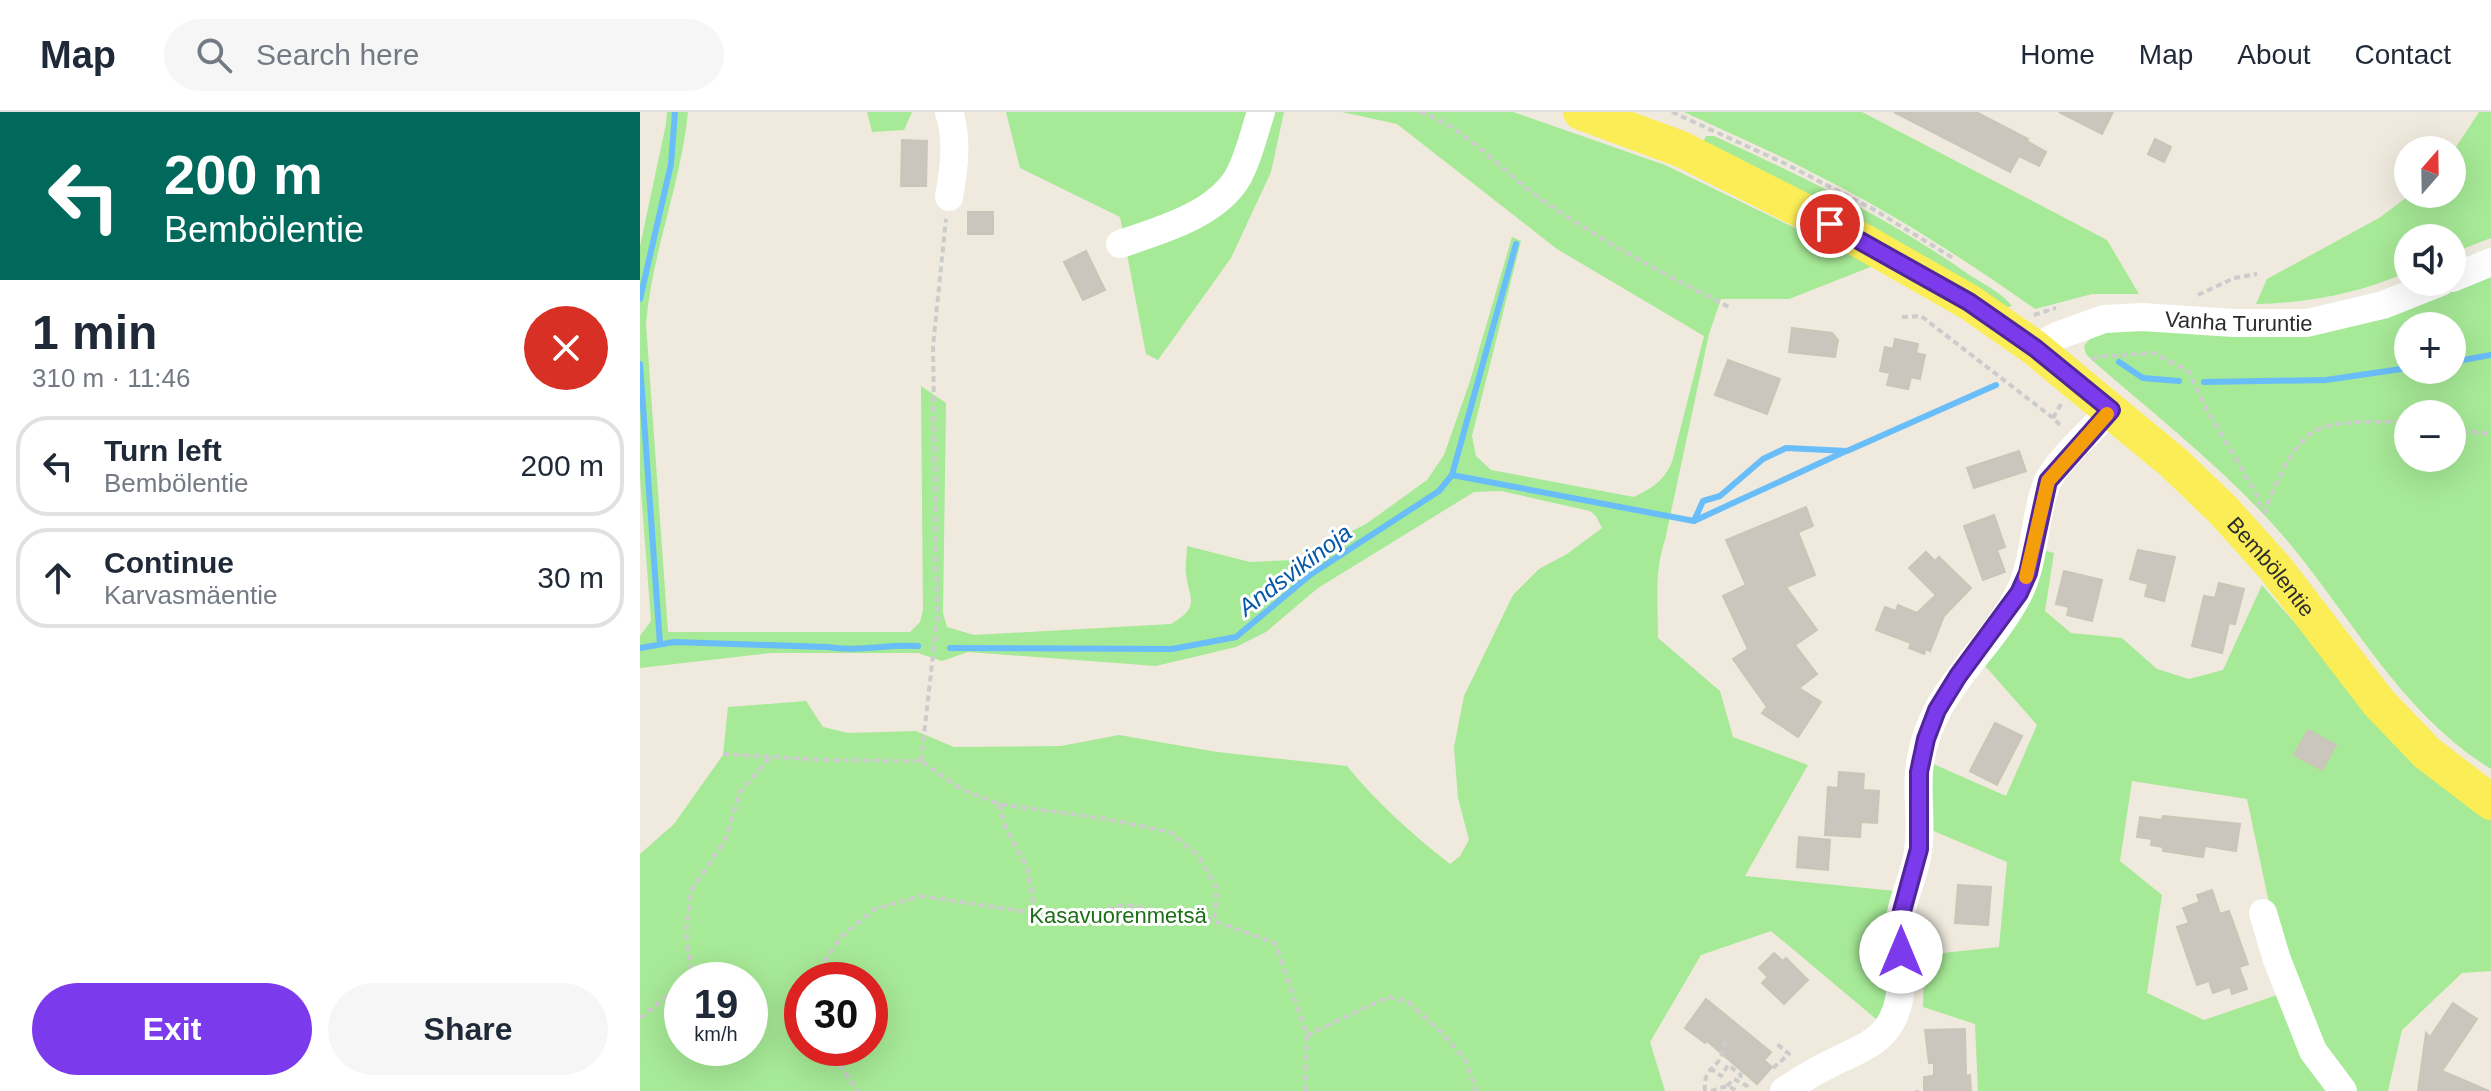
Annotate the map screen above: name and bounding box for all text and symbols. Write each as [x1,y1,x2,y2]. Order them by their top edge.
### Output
search box [164,19,724,91]
icon: search [192,33,236,77]
text: Map [40,34,116,76]
text: Search here [256,38,419,71]
text: Home [2020,39,2095,70]
text: Map [2139,39,2193,70]
text: About [2237,39,2311,70]
text: Contact [2355,39,2451,70]
north arrow [2394,136,2466,208]
map controls [2394,136,2466,472]
text: 200 m [164,143,323,206]
icon: left [32,144,136,248]
pin [1796,190,1864,258]
icon: arrive [1808,202,1852,246]
text: Bembölentie [164,209,364,250]
button: sound [2394,224,2466,296]
text: 1 min [32,306,157,359]
button: close [524,306,608,390]
street label: Vanha Turuntie [2164,307,2313,336]
button: + [2394,312,2466,384]
text: 310 m · 11:46 [32,363,191,393]
button: − [2394,400,2466,472]
text: Turn left [104,434,222,467]
icon: left [36,444,80,488]
text: 200 m [521,449,604,482]
text: Bembölentie [104,468,249,498]
street label: Bembölentie [2222,512,2320,622]
water label: Andsvikinoja [1231,518,1357,622]
text: Continue [104,546,234,579]
icon: ahead [36,556,80,600]
text: 30 m [537,561,604,594]
text: Karvasmäentie [104,580,277,610]
park label: Kasavuorenmetsä [1029,903,1207,928]
position arrow [1859,910,1943,994]
speed limit sign: 30 [784,962,888,1066]
text: 19 [694,982,738,1026]
button: Exit [32,983,312,1075]
button: Share [328,983,608,1075]
text: km/h [694,1023,738,1045]

